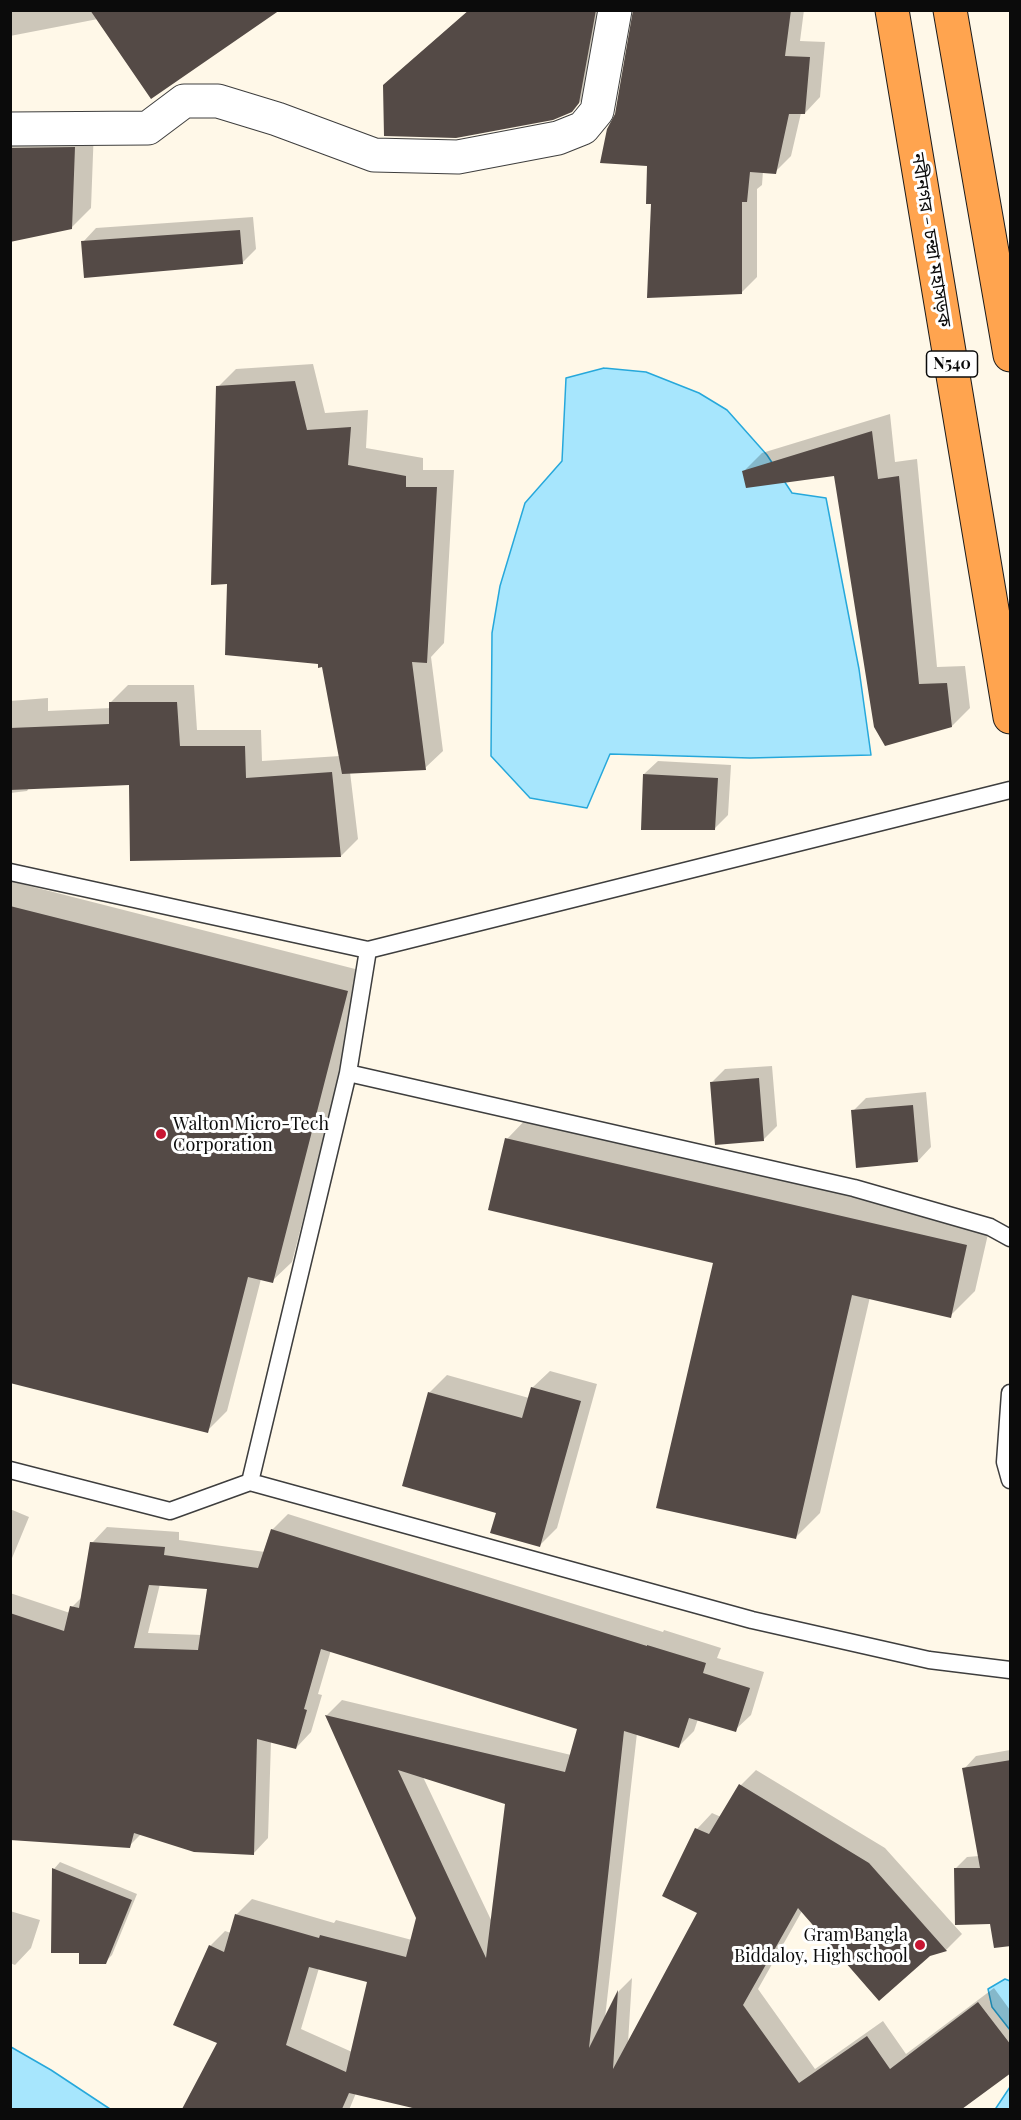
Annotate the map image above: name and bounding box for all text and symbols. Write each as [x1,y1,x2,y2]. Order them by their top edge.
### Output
street label: নবীনগর - চন্দ্রা মহাসড়ক [907,151,955,329]
road number: N540 [926,351,978,377]
place label: Walton Micro-Tech Corporation [173,1113,329,1156]
marker: Walton Micro-Tech Corporation [154,1127,168,1141]
place label: Gram Bangla Biddaloy, High school [734,1924,908,1966]
marker: Gram Bangla Biddaloy, High school [913,1938,927,1952]

